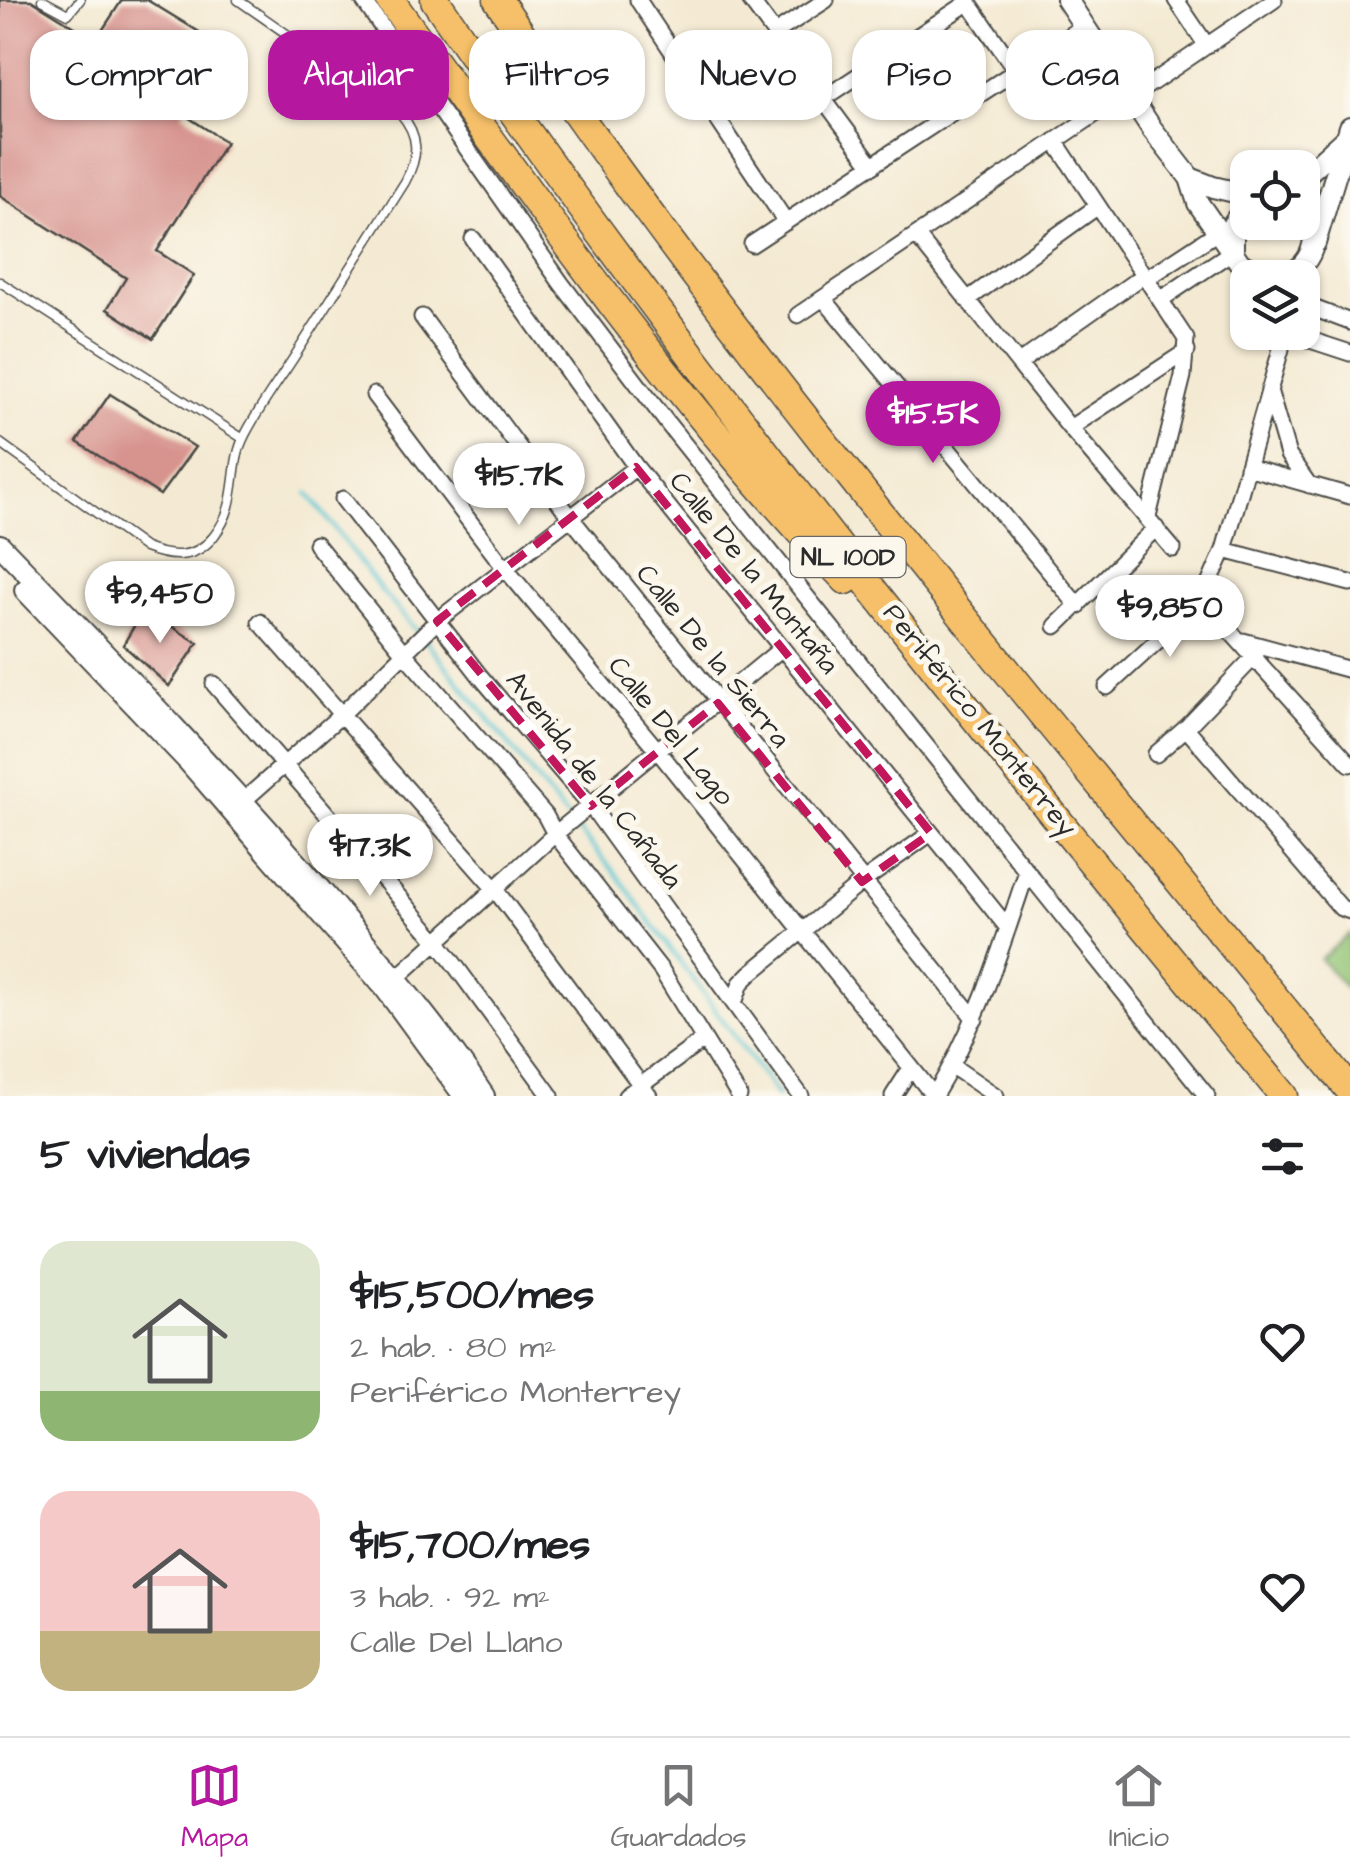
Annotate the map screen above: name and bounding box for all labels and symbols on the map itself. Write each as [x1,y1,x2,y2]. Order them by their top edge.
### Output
pin: $15.5K [852,381,1014,466]
pin: $15.7K [438,443,600,528]
street label: Calle De la Montaña [660,463,848,683]
road number: NL 100D [790,537,906,577]
street label: Calle De la Sierra [627,556,799,756]
pin: $9,450 [79,561,241,646]
pin: $9,850 [1089,575,1251,660]
street label: Periférico Monterrey [872,595,1086,846]
street label: Calle Del Lago [598,648,744,815]
street label: Avenida de la Cañada [496,663,692,897]
pin: $17.3K [289,814,451,899]

